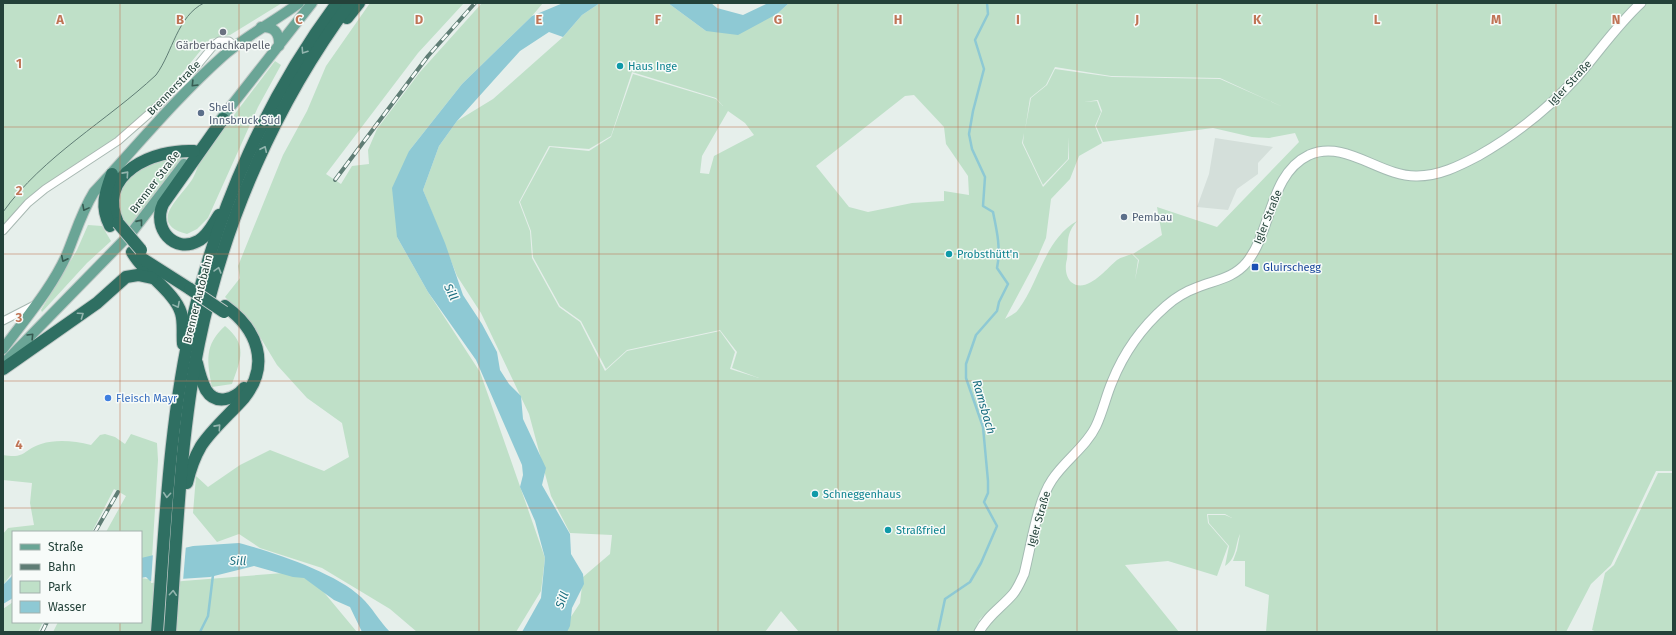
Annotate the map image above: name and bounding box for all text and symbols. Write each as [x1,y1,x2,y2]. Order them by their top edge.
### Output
text: A [55,12,64,27]
text: B [176,12,184,27]
text: C [295,12,303,27]
text: D [415,12,424,27]
text: E [536,12,543,27]
text: F [655,12,662,27]
text: G [774,12,782,27]
text: H [894,12,902,27]
text: I [1016,12,1020,27]
text: J [1134,12,1139,27]
text: K [1253,12,1262,27]
text: L [1374,12,1381,27]
text: M [1491,12,1501,27]
text: N [1612,12,1620,27]
marker: Gärberbachkapelle [218,27,228,37]
place label: Gärberbachkapelle [176,39,270,52]
one-way arrow [301,47,308,54]
text: 1 [16,56,22,71]
street label: Igler Straße [1546,57,1594,109]
street label: Brennerstraße [145,58,203,118]
place label: Haus Inge [628,60,677,73]
marker: Haus Inge [615,61,625,71]
one-way arrow [192,79,199,87]
place label: Shell Innsbruck Süd [209,101,280,127]
marker: Shell Innsbruck Süd [196,108,206,118]
one-way arrow [259,145,267,152]
street label: Brenner Straße [127,148,183,216]
one-way arrow [121,172,128,179]
text: 2 [16,183,23,198]
street label: Igler Straße [1251,188,1285,246]
one-way arrow [82,204,89,211]
place label: Pembau [1132,211,1172,224]
marker: Pembau [1119,212,1129,222]
one-way arrow [135,219,142,226]
place label: Probsthütt'n [957,248,1019,261]
marker: Probsthütt'n [944,249,954,259]
street label: Brenner Autobahn [181,253,215,345]
one-way arrow [61,255,69,262]
place label: Gluirschegg [1263,261,1321,274]
marker: Gluirschegg [1250,262,1260,272]
one-way arrow [213,267,222,274]
water label: Sill [441,281,461,303]
one-way arrow [172,301,180,308]
text: 3 [15,310,23,325]
one-way arrow [77,312,84,320]
one-way arrow [26,333,34,341]
water label: Ramsbach [970,378,998,436]
place label: Fleisch Mayr [116,392,178,405]
marker: Fleisch Mayr [103,393,113,403]
one-way arrow [213,424,220,431]
text: 4 [15,437,23,452]
place label: Schneggenhaus [823,488,901,501]
marker: Schneggenhaus [810,489,820,499]
street label: Igler Straße [1025,490,1053,548]
one-way arrow [163,492,172,498]
place label: Straßfried [896,524,946,537]
marker: Straßfried [883,525,893,535]
legend [12,531,142,623]
text: Straße [48,540,83,554]
water label: Sill [229,554,246,568]
text: Bahn [48,560,76,574]
text: Park [48,580,72,594]
one-way arrow [169,590,178,596]
water label: Sill [552,590,572,611]
text: Wasser [48,600,87,614]

